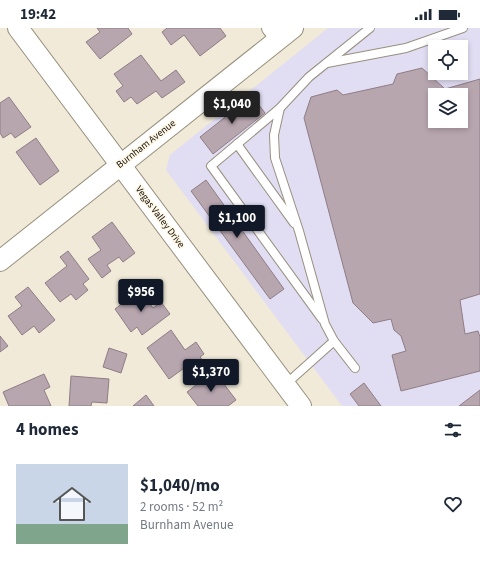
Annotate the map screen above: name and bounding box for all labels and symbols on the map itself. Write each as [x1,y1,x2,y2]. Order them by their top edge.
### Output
pin: $1,040 [199,91,265,125]
street label: Burnham Avenue [113,116,179,172]
street label: Vegas Valley Drive [132,183,188,251]
pin: $1,100 [204,205,270,239]
pin: $956 [117,279,165,313]
pin: $1,370 [178,359,244,393]

